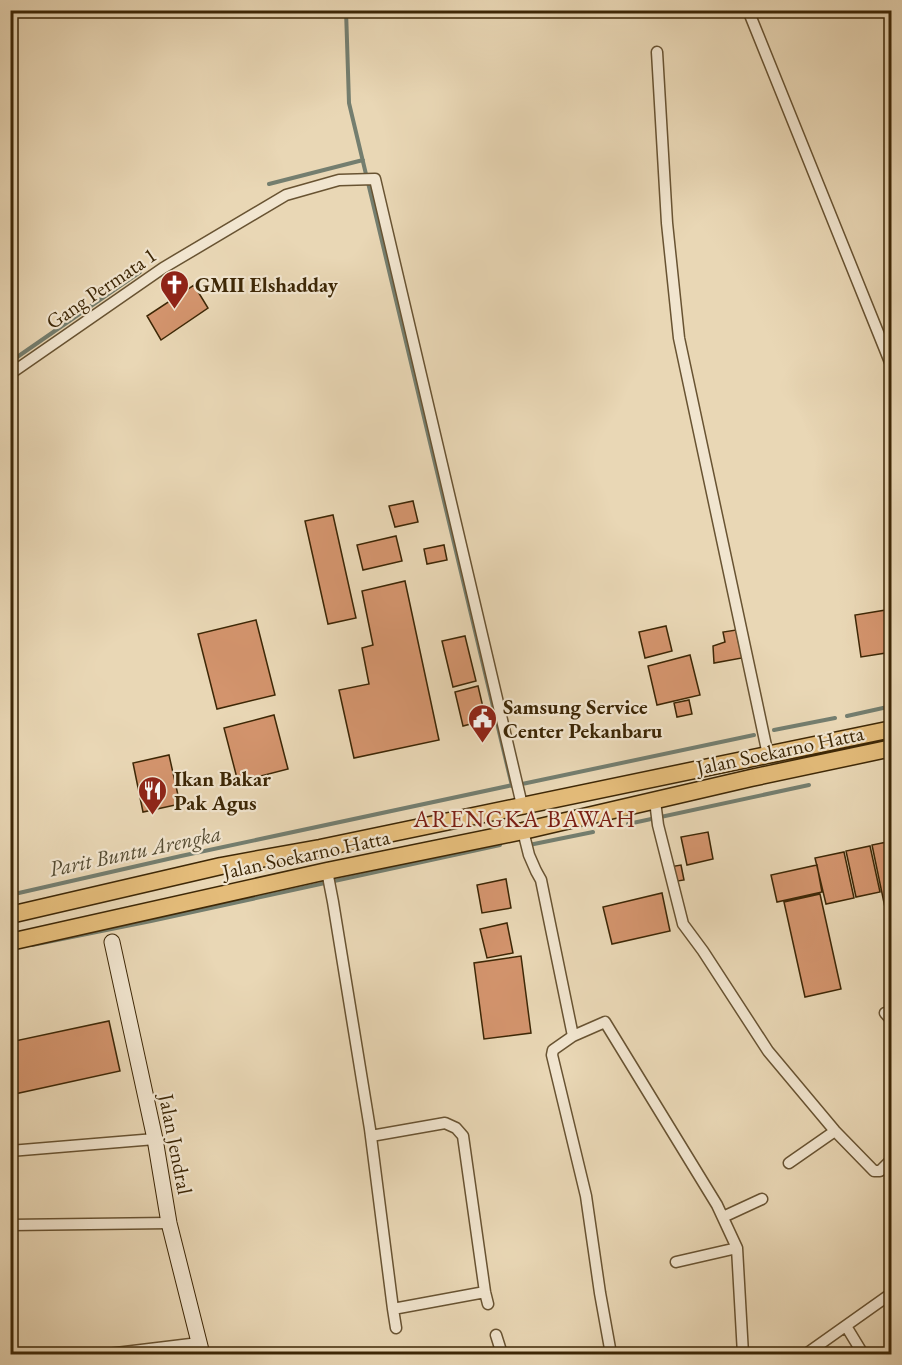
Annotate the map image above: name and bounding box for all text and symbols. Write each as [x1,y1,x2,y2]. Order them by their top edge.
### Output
street label: Gang Permata 1 [40,241,162,335]
church icon: GMII Elshadday [158,268,190,310]
place label: GMII Elshadday [195,271,339,298]
place label: Samsung Service Center Pekanbaru [503,693,663,744]
public building icon: Samsung Service Center Pekanbaru [466,702,498,744]
street label: Jalan Soekarno Hatta [692,719,867,781]
place label: Ikan Bakar Pak Agus [174,765,271,816]
restaurant icon: Ikan Bakar Pak Agus [137,774,169,816]
district label: ARENGKA BAWAH [412,803,637,834]
water label: Parit Buntu Arengka [46,819,224,883]
street label: Jalan Soekarno Hatta [218,823,393,885]
street label: Jalan Jendral [153,1090,199,1196]

